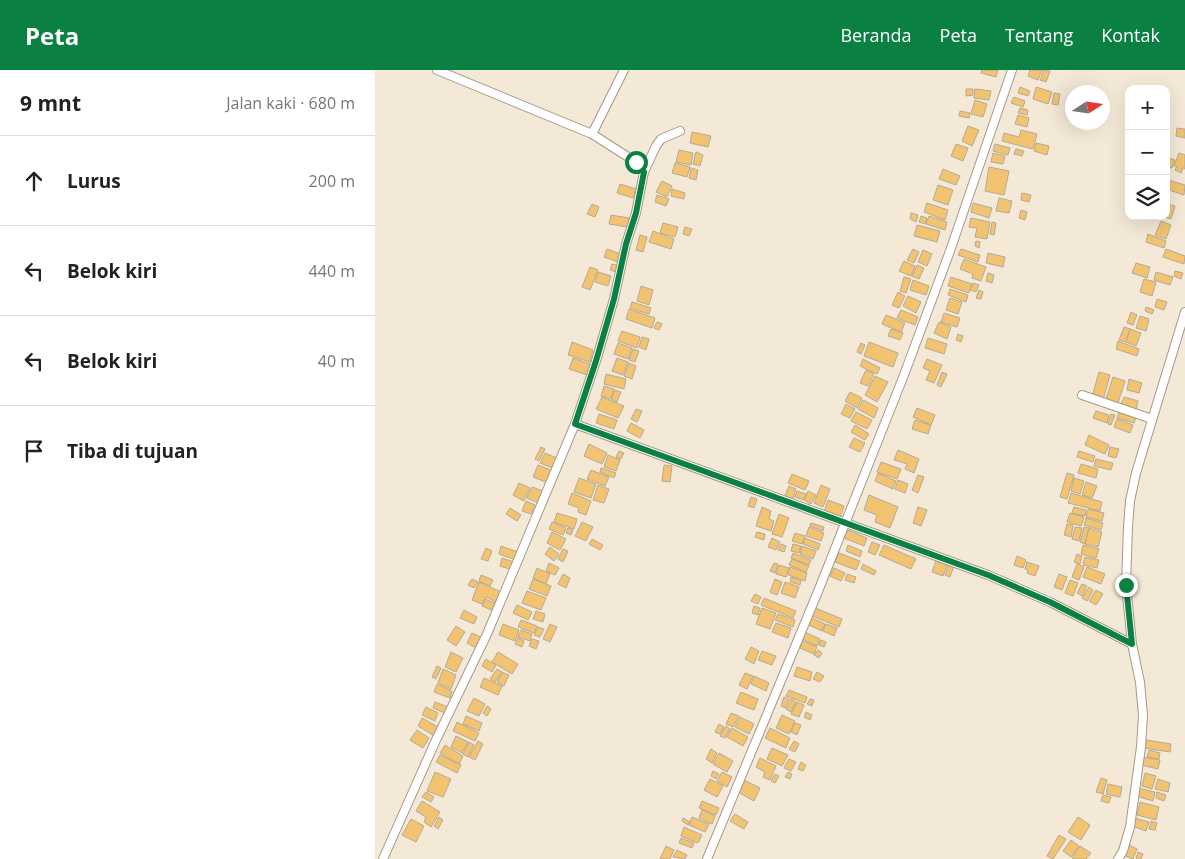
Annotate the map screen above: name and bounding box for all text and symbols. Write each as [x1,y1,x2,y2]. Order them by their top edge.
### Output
text: Peta [25,19,79,52]
text: Beranda [840,23,912,47]
text: Peta [940,23,977,47]
text: Tentang [1005,23,1073,47]
text: Kontak [1101,23,1160,47]
north arrow [1065,85,1110,130]
map controls [1125,85,1170,220]
button: + [1125,85,1170,130]
text: 9 mnt [20,89,81,117]
text: Jalan kaki · 680 m [226,92,355,114]
button: − [1125,130,1170,175]
route start [625,151,648,174]
icon: ahead [20,167,48,195]
text: Lurus [67,168,121,194]
text: 200 m [309,170,355,192]
button: layers [1125,175,1170,220]
icon: left [20,257,48,285]
text: Belok kiri [67,258,157,284]
text: 440 m [309,260,355,282]
icon: left [20,347,48,375]
text: Belok kiri [67,348,157,374]
text: 40 m [318,350,355,372]
icon: arrive [20,437,48,465]
text: Tiba di tujuan [67,438,198,464]
route end [1115,574,1138,597]

